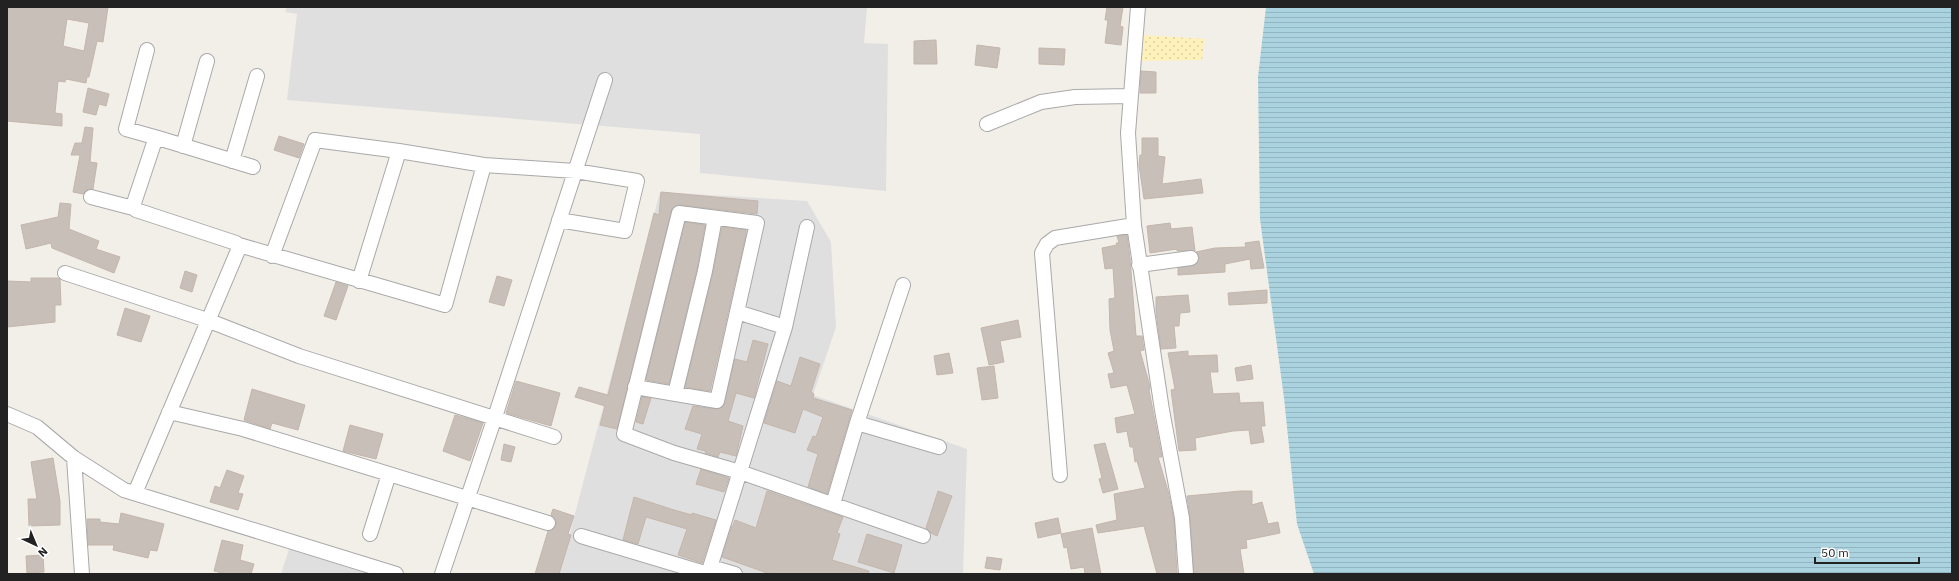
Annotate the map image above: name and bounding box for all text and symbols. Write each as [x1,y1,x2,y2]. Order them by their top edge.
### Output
north arrow [16,525,56,565]
scale bar [1815,539,1919,565]
text: N [35,544,51,560]
text: 50 m [1821,545,1849,560]

